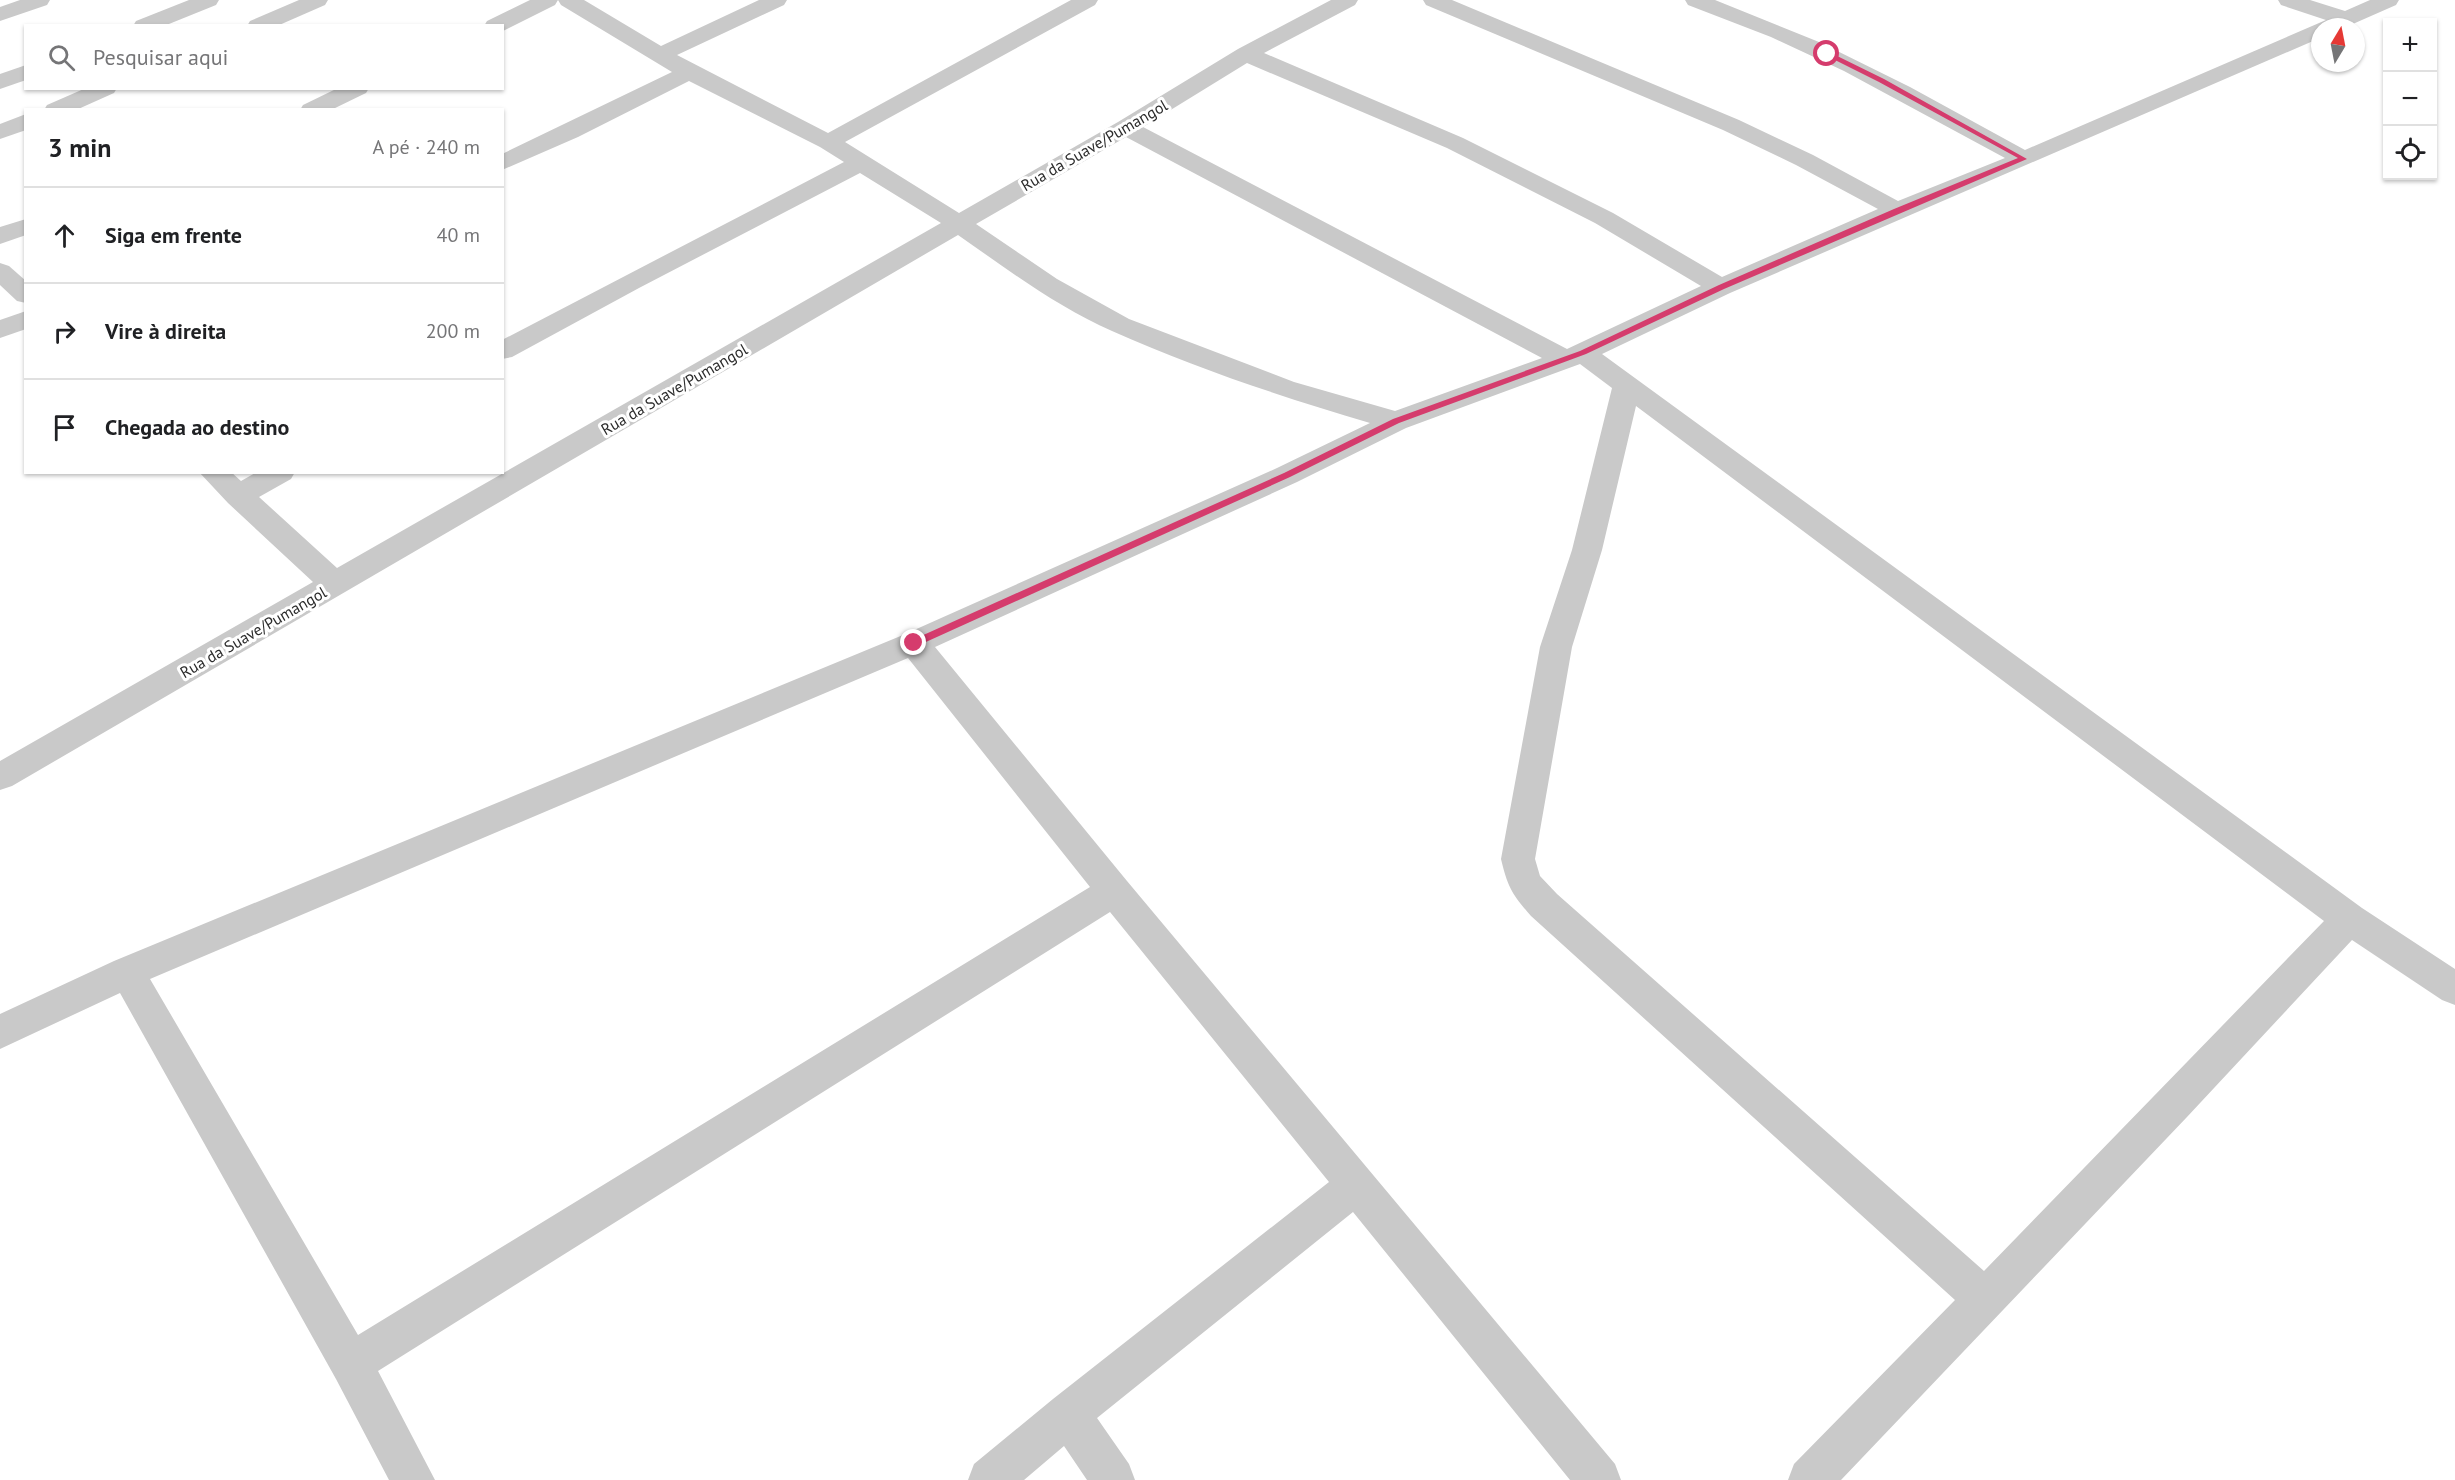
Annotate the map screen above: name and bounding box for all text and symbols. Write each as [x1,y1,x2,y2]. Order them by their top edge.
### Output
north arrow [2311,18,2365,72]
map controls [2383,18,2437,180]
button: + [2383,18,2437,72]
search box [24,24,504,90]
route start [1813,40,1839,66]
icon: search [45,41,78,74]
text: Pesquisar aqui [93,43,229,71]
button: − [2383,72,2437,126]
street label: Rua da Suave/Pumangol [1017,95,1171,195]
button: locate [2383,126,2437,180]
text: 3 min [48,131,111,164]
text: A pé · 240 m [373,134,480,160]
icon: ahead [48,219,81,252]
text: Siga em frente [105,221,242,249]
text: 40 m [437,222,480,248]
icon: right [48,315,81,348]
text: Vire à direita [105,317,226,345]
text: 200 m [426,318,480,344]
street label: Rua da Suave/Pumangol [597,339,751,439]
icon: arrive [48,411,81,444]
text: Chegada ao destino [105,413,289,441]
street label: Rua da Suave/Pumangol [176,582,330,682]
route end [900,629,926,655]

